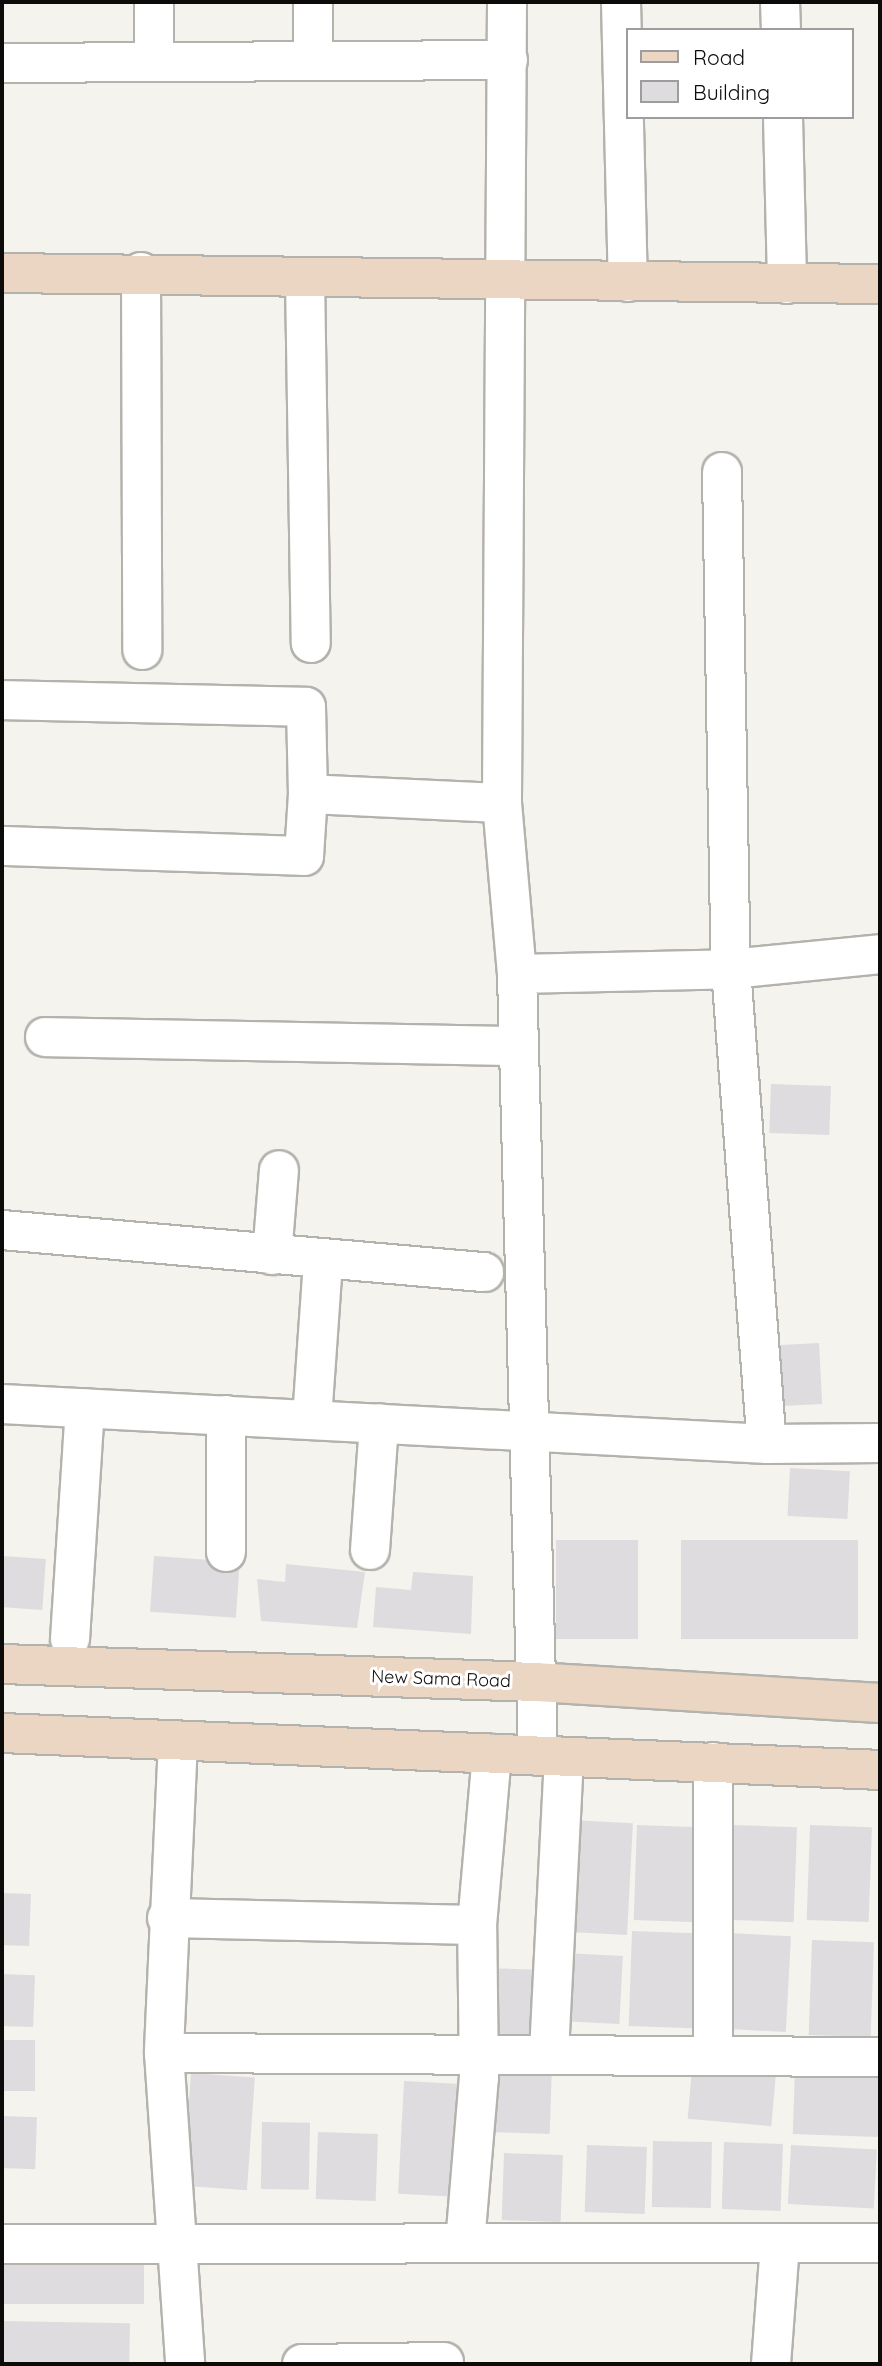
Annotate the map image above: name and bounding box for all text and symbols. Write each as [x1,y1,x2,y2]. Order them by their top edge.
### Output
legend [626,28,854,119]
text: Road [693,44,745,70]
text: Building [693,79,770,105]
street label: New Sama Road [371,1666,511,1692]

